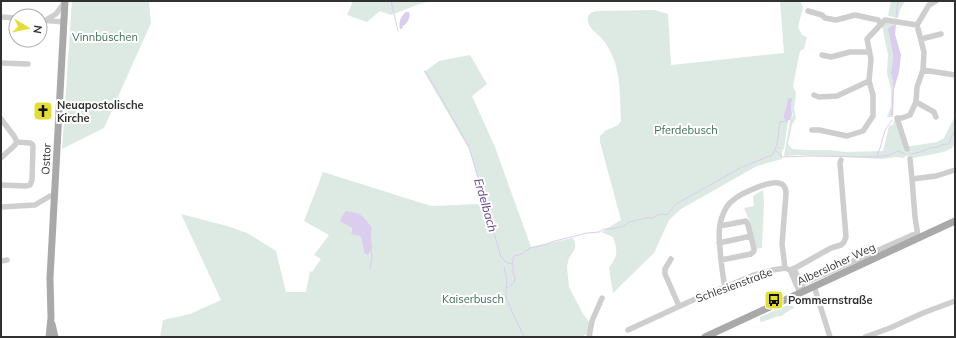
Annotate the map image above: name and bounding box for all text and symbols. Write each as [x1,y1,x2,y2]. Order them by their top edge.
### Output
north arrow [8,8,48,48]
text: N [30,24,45,35]
park label: Vinnbüschen [72,30,138,44]
place label: Neuapostolische Kirche [57,98,144,125]
church icon: Neuapostolische Kirche [32,100,54,122]
park label: Pferdebusch [654,123,718,137]
street label: Osttor [38,143,54,175]
water label: Erdelbach [471,176,501,234]
street label: Albersloher Weg [794,240,878,288]
street label: Schlesienstraße [694,265,774,305]
bus stop icon: Pommernstraße [763,289,785,311]
park label: Kaiserbusch [442,292,504,306]
place label: Pommernstraße [788,293,872,307]

